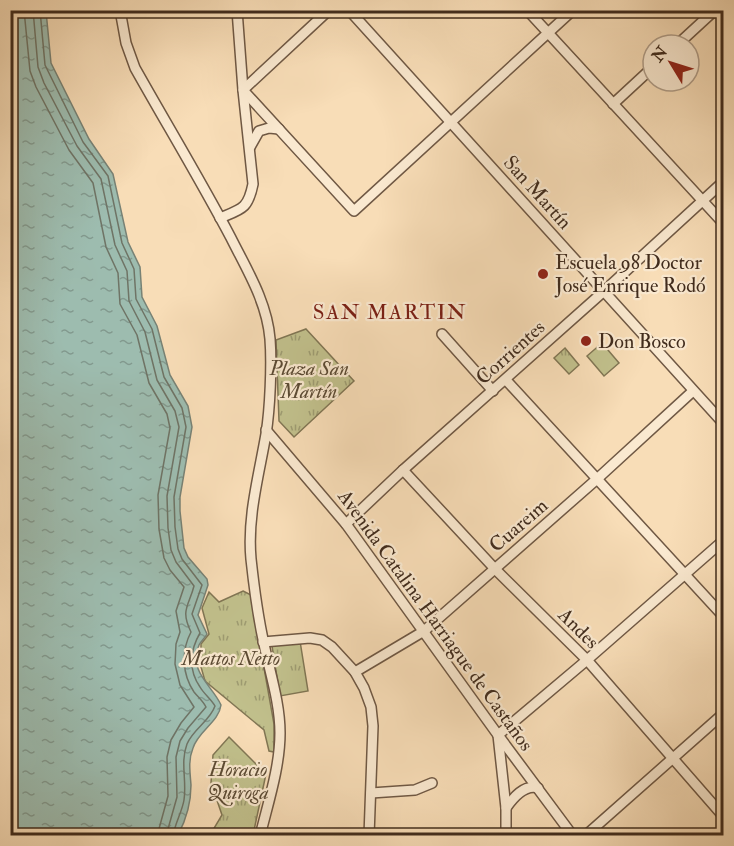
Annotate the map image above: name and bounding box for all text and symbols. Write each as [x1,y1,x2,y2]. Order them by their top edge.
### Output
north arrow [641,33,701,93]
text: N [647,42,673,67]
street label: San Martín [498,150,577,234]
place label: Escuela 98 Doctor José Enrique Rodó [554,250,706,298]
marker: Escuela 98 Doctor José Enrique Rodó [536,267,550,281]
district label: SAN MARTIN [313,299,467,326]
street label: Corrientes [471,315,550,390]
place label: Don Bosco [598,329,686,354]
marker: Don Bosco [579,334,593,348]
park label: Plaza San Martín [268,356,349,404]
street label: Avenida Catalina Harriague de Castaños [332,484,539,756]
street label: Cuareim [484,493,553,558]
street label: Andes [552,602,605,654]
park label: Mattos Netto [181,646,280,671]
park label: Horacio Quiroga [207,757,269,806]

